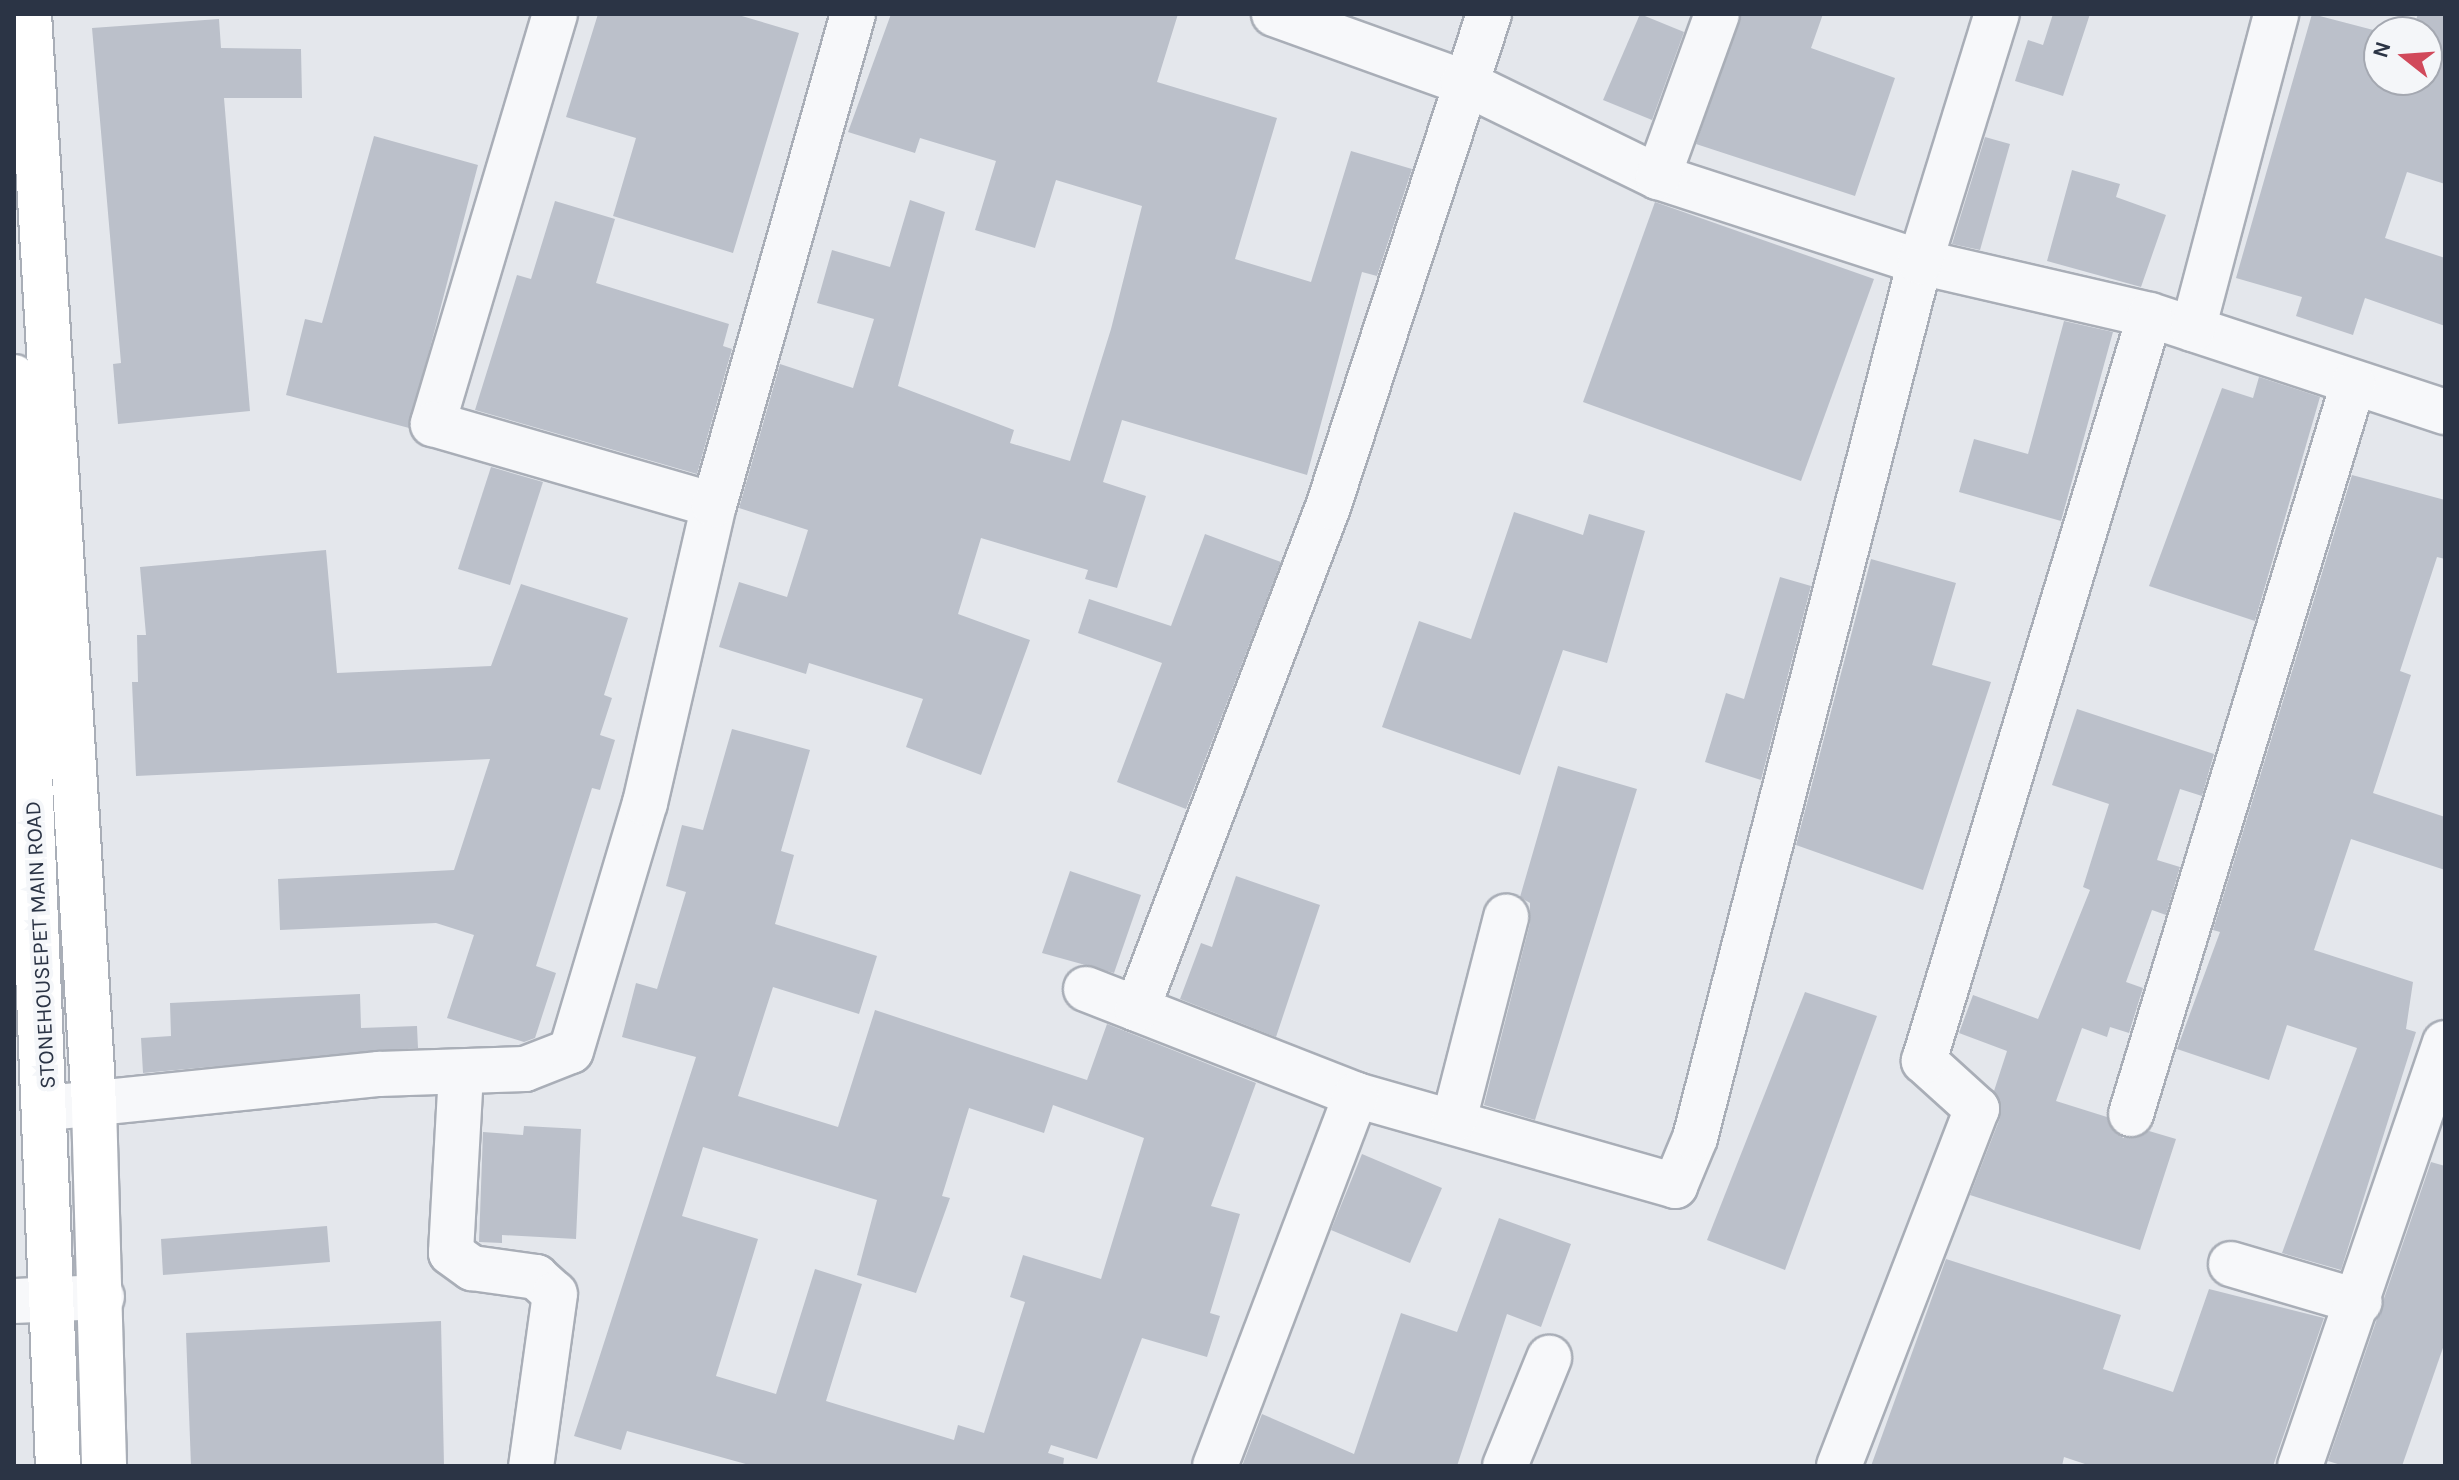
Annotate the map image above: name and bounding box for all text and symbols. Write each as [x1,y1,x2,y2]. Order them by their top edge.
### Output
north arrow [2363,16,2443,96]
text: N [2367,38,2397,61]
street label: STONEHOUSEPET MAIN ROAD [20,800,62,1090]

